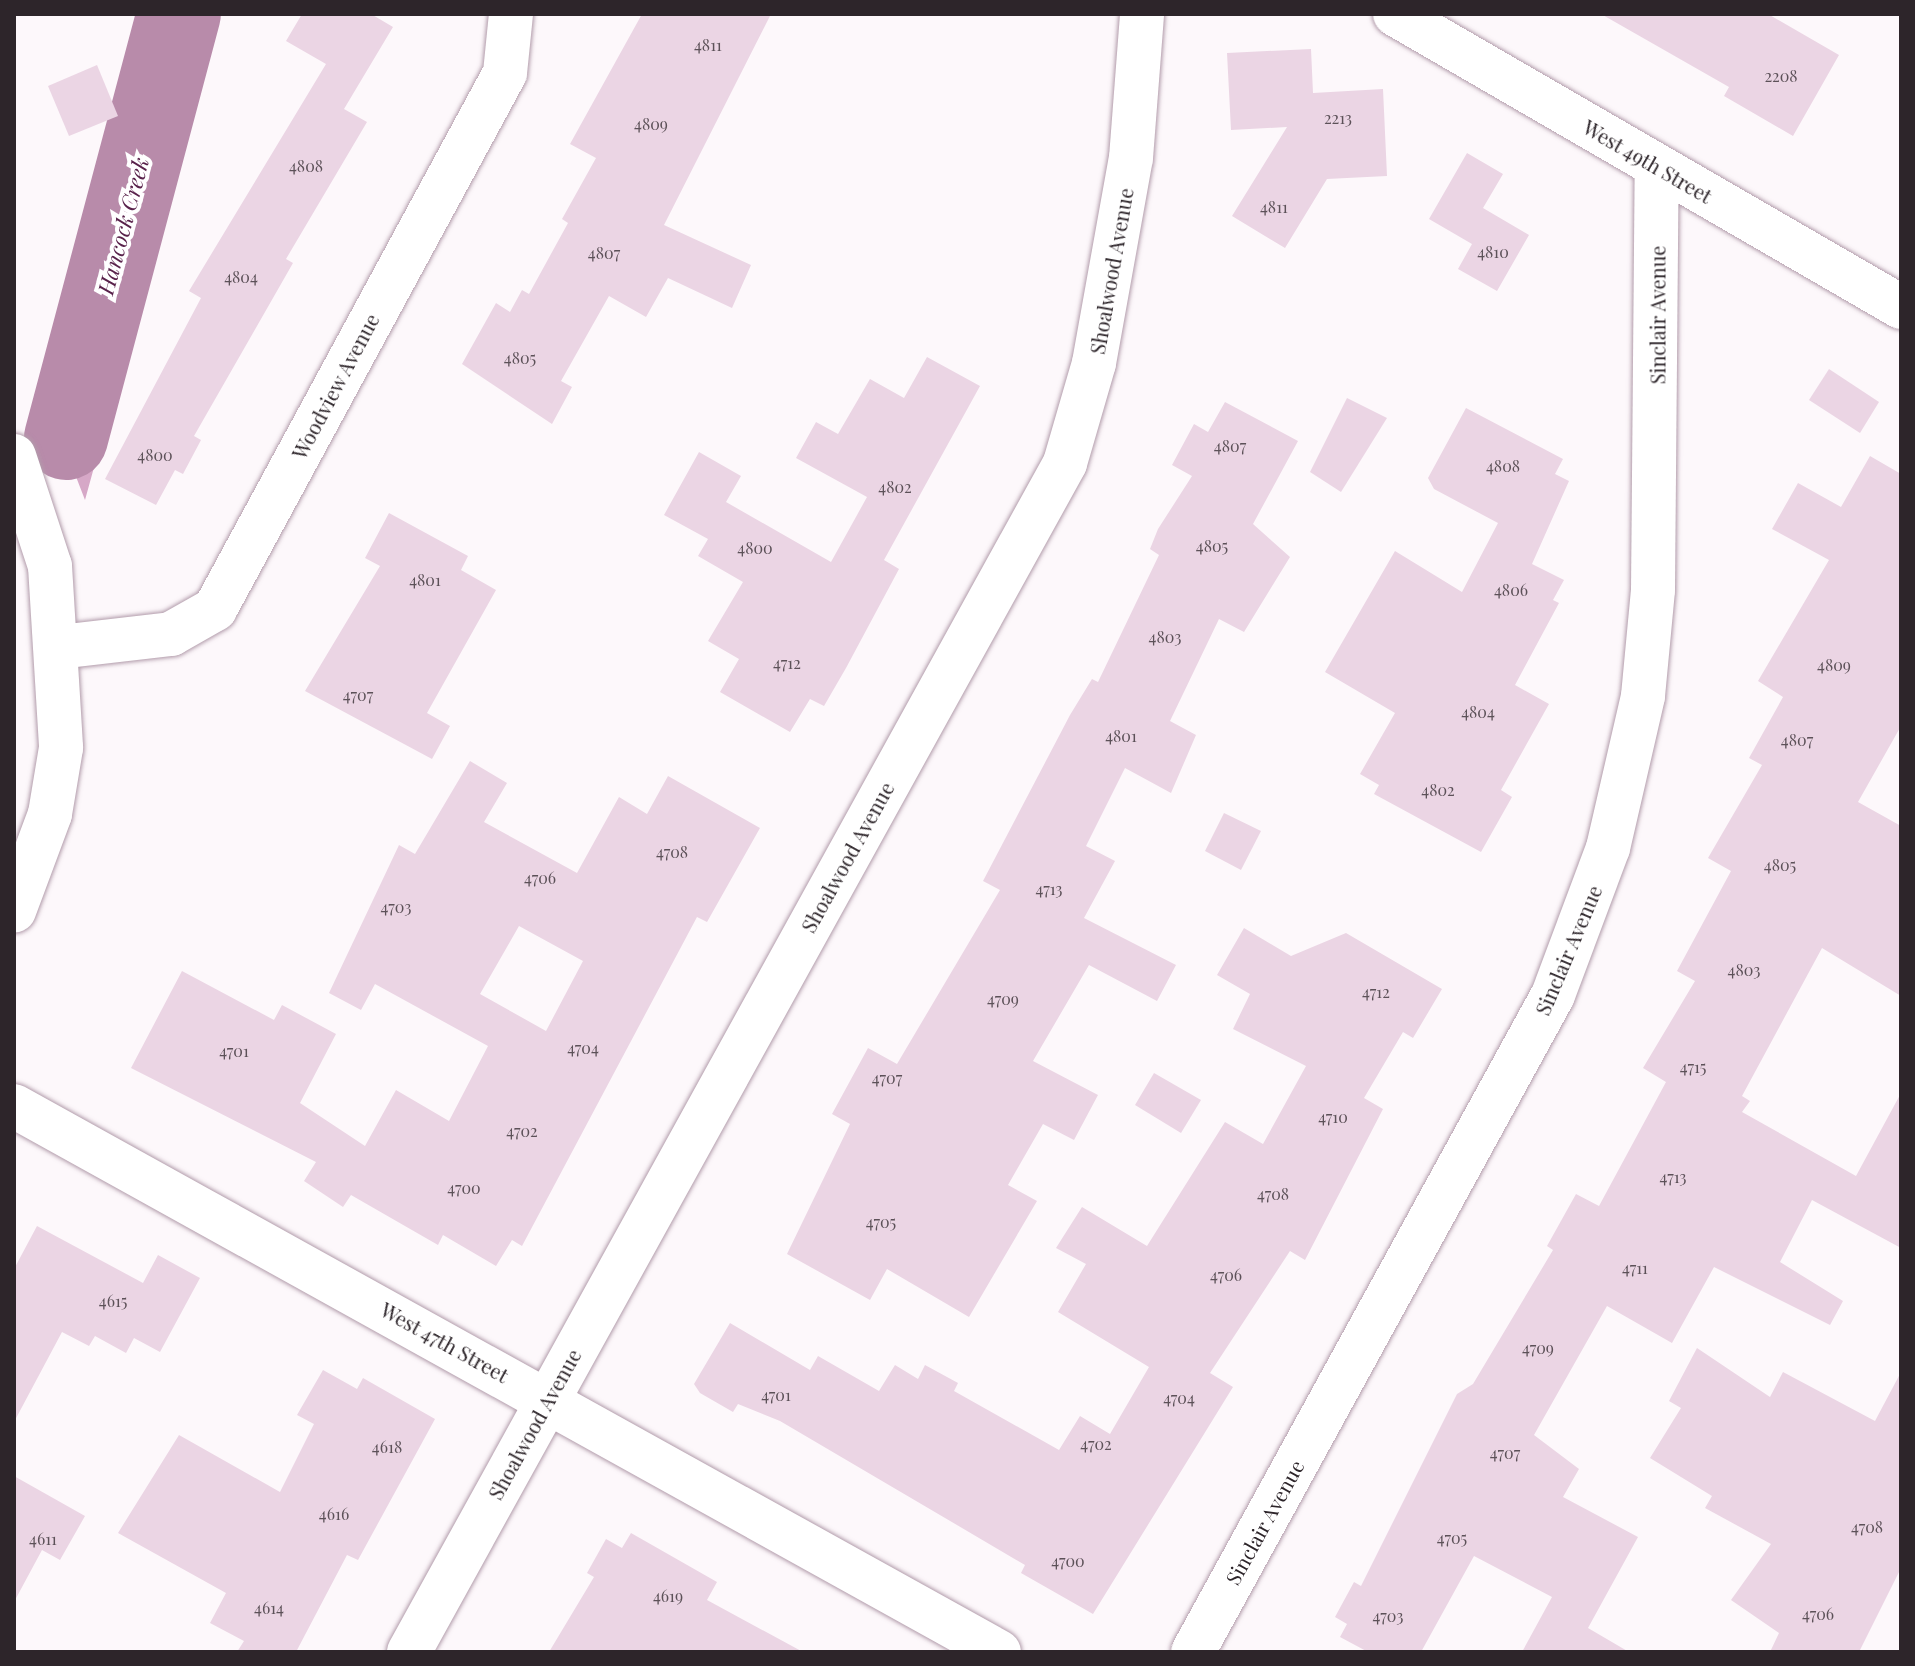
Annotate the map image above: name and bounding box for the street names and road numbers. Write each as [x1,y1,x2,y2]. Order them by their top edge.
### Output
street label: West 49th Street [1579,114,1717,208]
street label: Shoalwood Avenue [1085,186,1137,356]
street label: Sinclair Avenue [1645,245,1669,385]
street label: Woodview Avenue [286,309,384,463]
street label: Shoalwood Avenue [796,777,898,937]
street label: Sinclair Avenue [1530,881,1606,1019]
street label: West 47th Street [377,1297,513,1387]
street label: Shoalwood Avenue [483,1344,585,1504]
street label: Sinclair Avenue [1220,1455,1308,1589]

